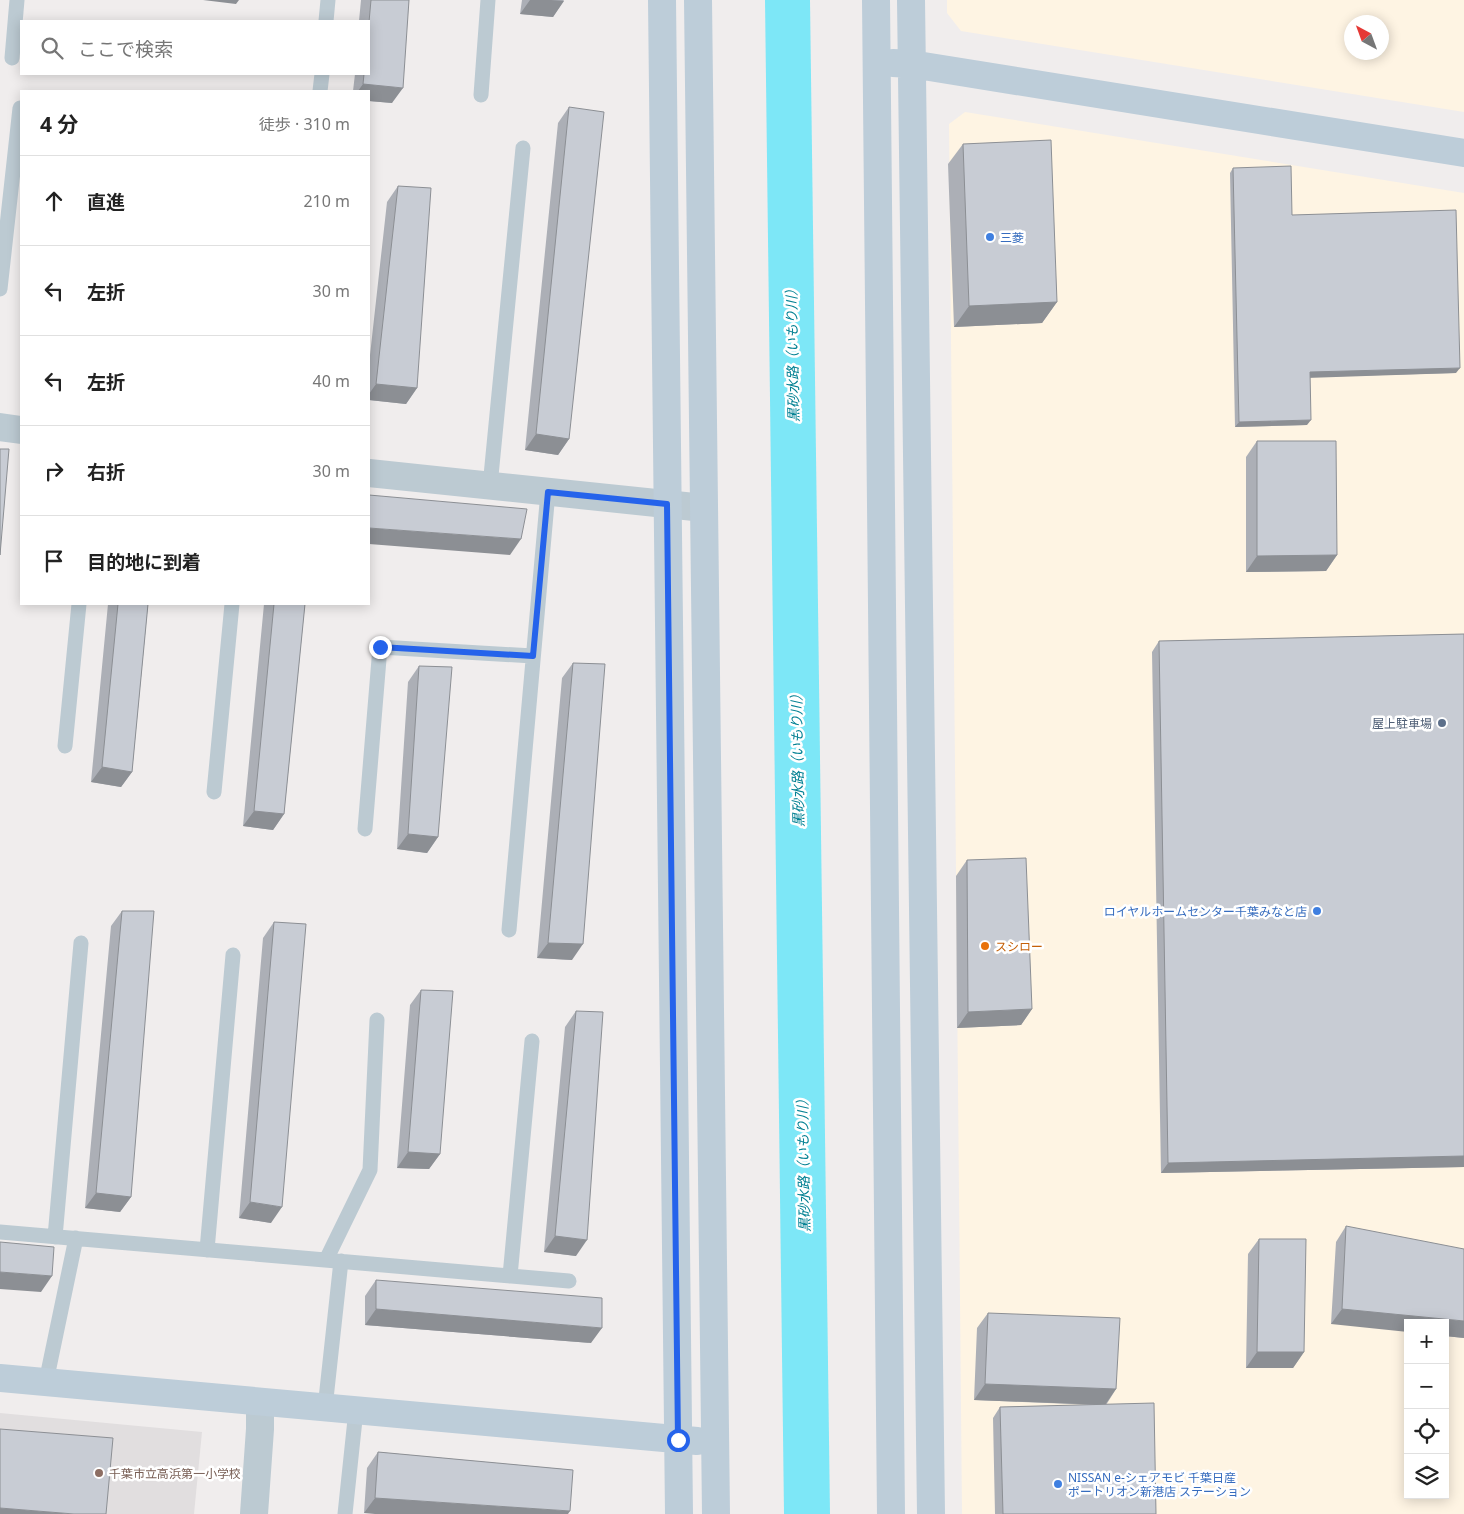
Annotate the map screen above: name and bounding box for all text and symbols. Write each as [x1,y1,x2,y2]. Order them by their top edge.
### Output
north arrow [1344,15,1389,60]
search box [20,20,370,75]
icon: search [38,34,66,62]
text: ここで検索 [78,36,173,62]
text: 4 分 [40,110,78,138]
text: 徒歩 · 310 m [259,113,350,135]
icon: ahead [40,187,68,215]
text: 直進 [87,189,125,215]
text: 210 m [303,190,350,212]
place label: 三菱 [1000,229,1024,246]
marker: 三菱 [984,231,996,243]
icon: left [40,277,68,305]
text: 左折 [87,279,125,305]
text: 30 m [313,280,350,302]
water label: 黒砂水路（いもり川） [781,282,803,422]
icon: left [40,367,68,395]
text: 左折 [87,369,125,395]
text: 40 m [313,370,350,392]
icon: right [40,457,68,485]
text: 右折 [87,459,125,485]
text: 30 m [313,460,350,482]
icon: arrive [40,547,68,575]
text: 目的地に到着 [87,549,201,575]
route end [369,636,392,659]
water label: 黒砂水路（いもり川） [786,687,808,827]
place label: 屋上駐車場 [1372,715,1432,732]
marker: 屋上駐車場 [1436,717,1448,729]
place label: ロイヤルホームセンター千葉みなと店 [1104,903,1307,920]
marker: ロイヤルホームセンター千葉みなと店 [1311,905,1323,917]
place label: スシロー [995,938,1043,955]
marker: スシロー [979,940,991,952]
water label: 黒砂水路（いもり川） [792,1092,814,1232]
map controls [1404,1319,1449,1499]
button: + [1404,1319,1449,1364]
button: − [1404,1364,1449,1409]
button: locate [1404,1409,1449,1454]
route start [667,1429,690,1452]
button: layers [1404,1454,1449,1499]
place label: 千葉市立高浜第一小学校 [109,1465,241,1482]
marker: 千葉市立高浜第一小学校 [93,1467,105,1479]
place label: NISSAN e-シェアモビ 千葉日産 ポートリオン新港店 ステーション [1068,1469,1251,1500]
marker: NISSAN e-シェアモビ 千葉日産 ポートリオン新港店 ステーション [1052,1478,1064,1490]

